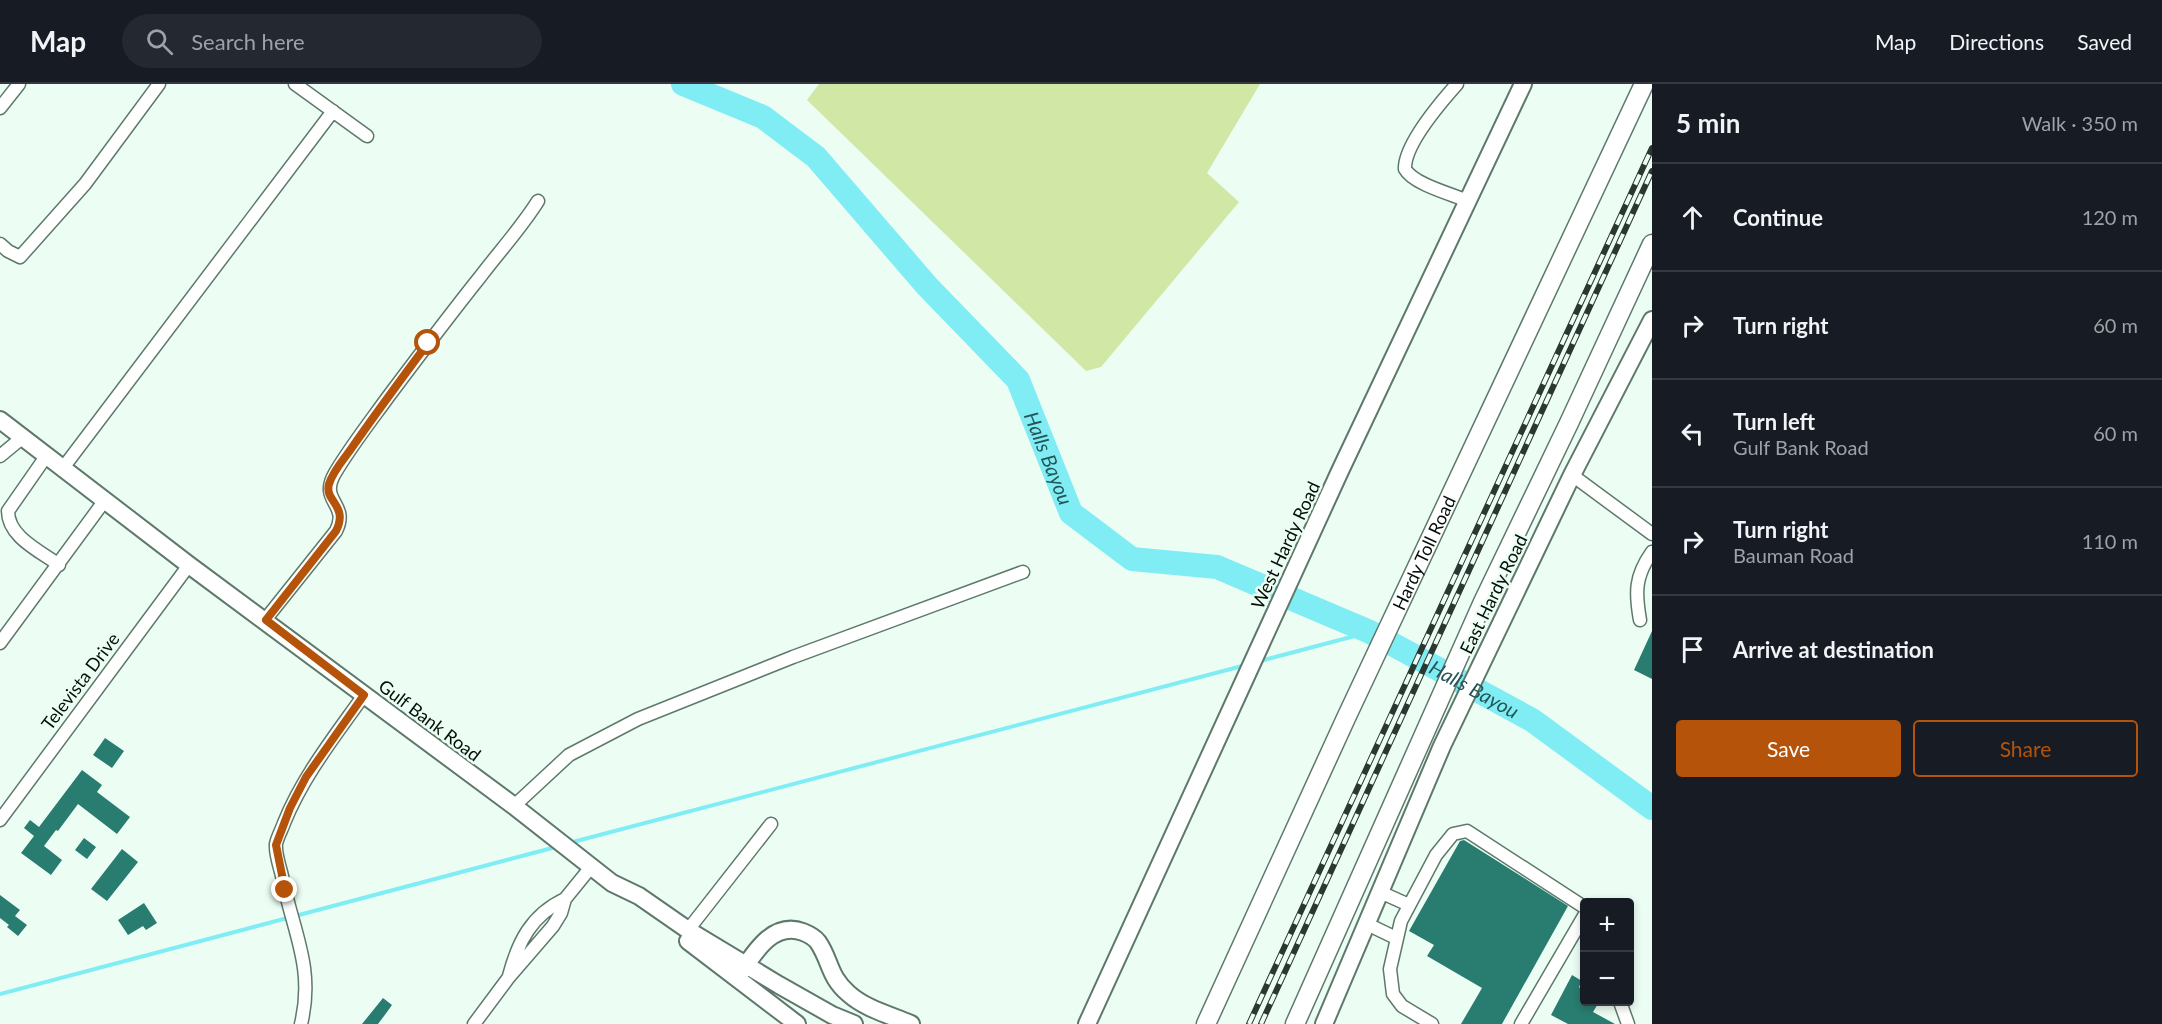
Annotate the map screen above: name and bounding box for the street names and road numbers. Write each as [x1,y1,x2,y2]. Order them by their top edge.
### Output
street label: West Hardy Road [1246,478,1324,612]
street label: Hardy Toll Road [1387,492,1460,613]
street label: East Hardy Road [1455,531,1531,657]
street label: Televista Drive [36,628,124,734]
street label: Gulf Bank Road [375,674,485,766]

